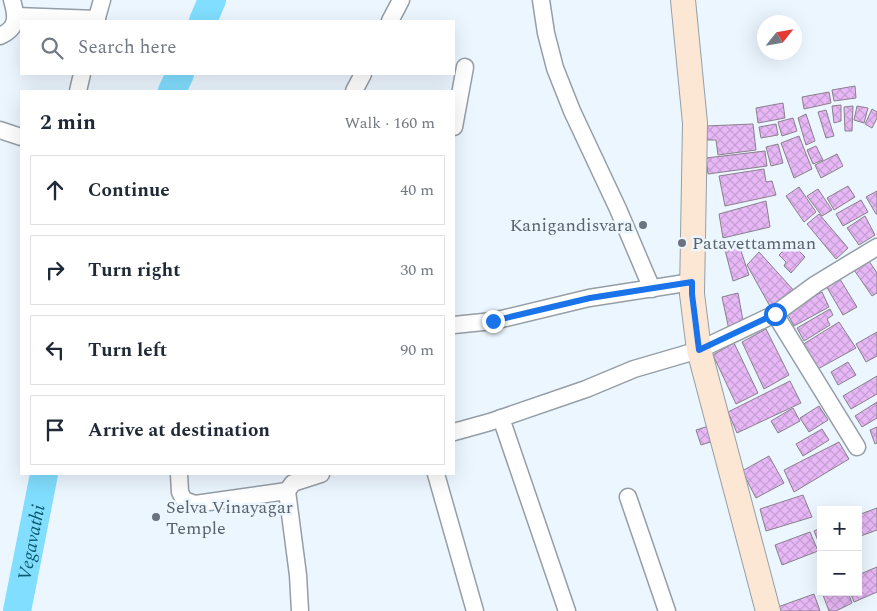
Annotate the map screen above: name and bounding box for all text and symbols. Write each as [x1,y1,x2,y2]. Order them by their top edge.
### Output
north arrow [757,15,802,60]
search box [20,20,455,75]
text: Search here [78,33,177,62]
icon: search [38,34,66,62]
text: 2 min [40,107,96,139]
text: Walk · 160 m [344,111,435,135]
icon: ahead [41,176,69,204]
text: Continue [88,176,170,205]
text: 40 m [400,178,434,202]
place label: Kanigandisvara [510,212,633,239]
marker: Kanigandisvara [637,219,649,231]
place label: Patavettamman [692,230,816,257]
marker: Patavettamman [676,237,688,249]
icon: right [41,256,69,284]
text: Turn right [88,256,181,285]
text: 30 m [400,258,434,282]
route start [764,303,787,326]
route end [482,310,505,333]
icon: left [41,336,69,364]
text: Turn left [88,336,167,365]
text: 90 m [400,338,434,362]
icon: arrive [41,416,69,444]
text: Arrive at destination [88,416,270,445]
place label: Selva Vinayagar Temple [166,494,293,542]
water label: Vegavathi [10,502,54,583]
map controls [817,506,862,596]
button: + [817,506,862,551]
marker: Selva Vinayagar Temple [150,511,162,523]
button: − [817,551,862,596]

